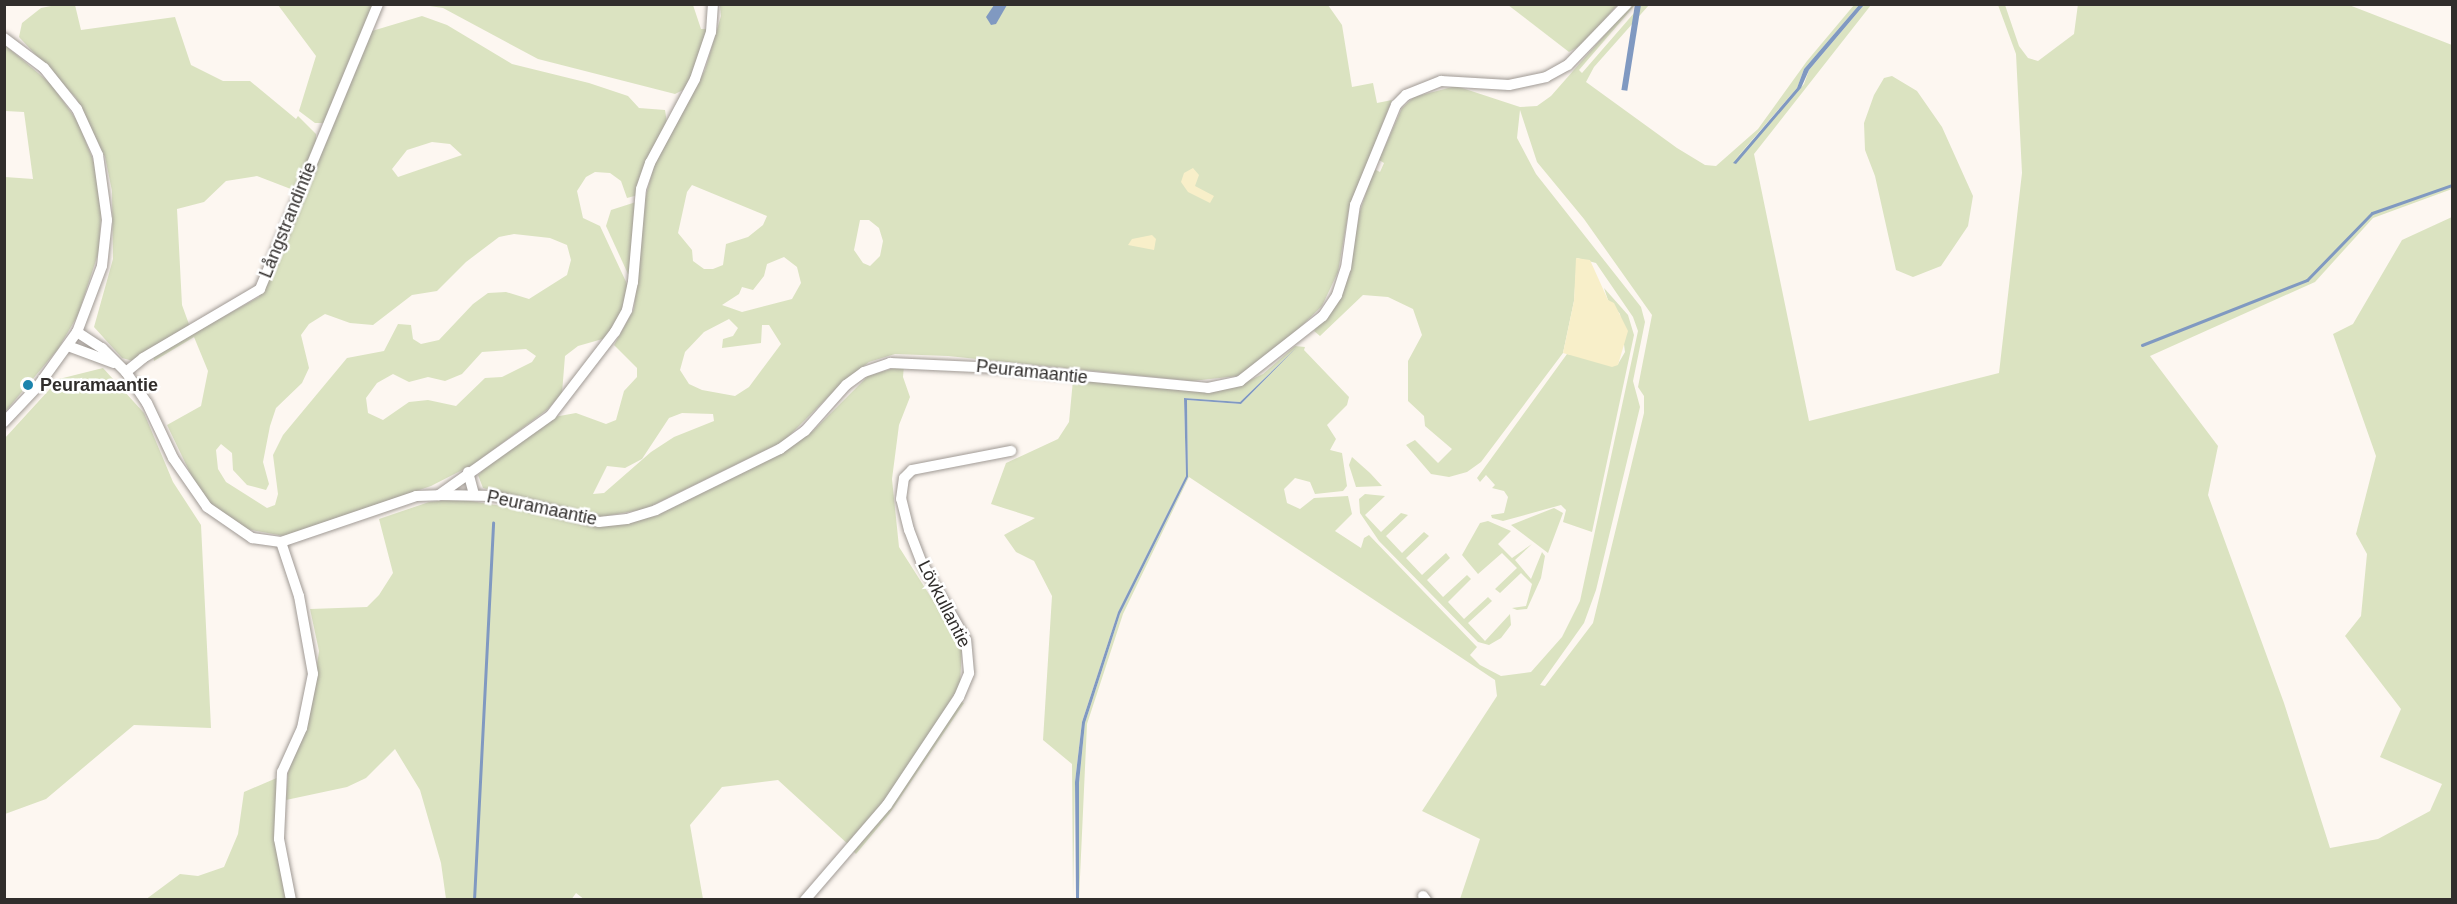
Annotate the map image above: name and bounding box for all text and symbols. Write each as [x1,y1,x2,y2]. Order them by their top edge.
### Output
street label: Långstrandintie [255,159,321,281]
street label: Peuramaantie [975,355,1089,389]
place label: Peuramaantie [40,374,158,396]
marker: Peuramaantie [21,378,35,392]
street label: Peuramaantie [485,486,599,530]
street label: Lövkullantie [913,557,975,651]

